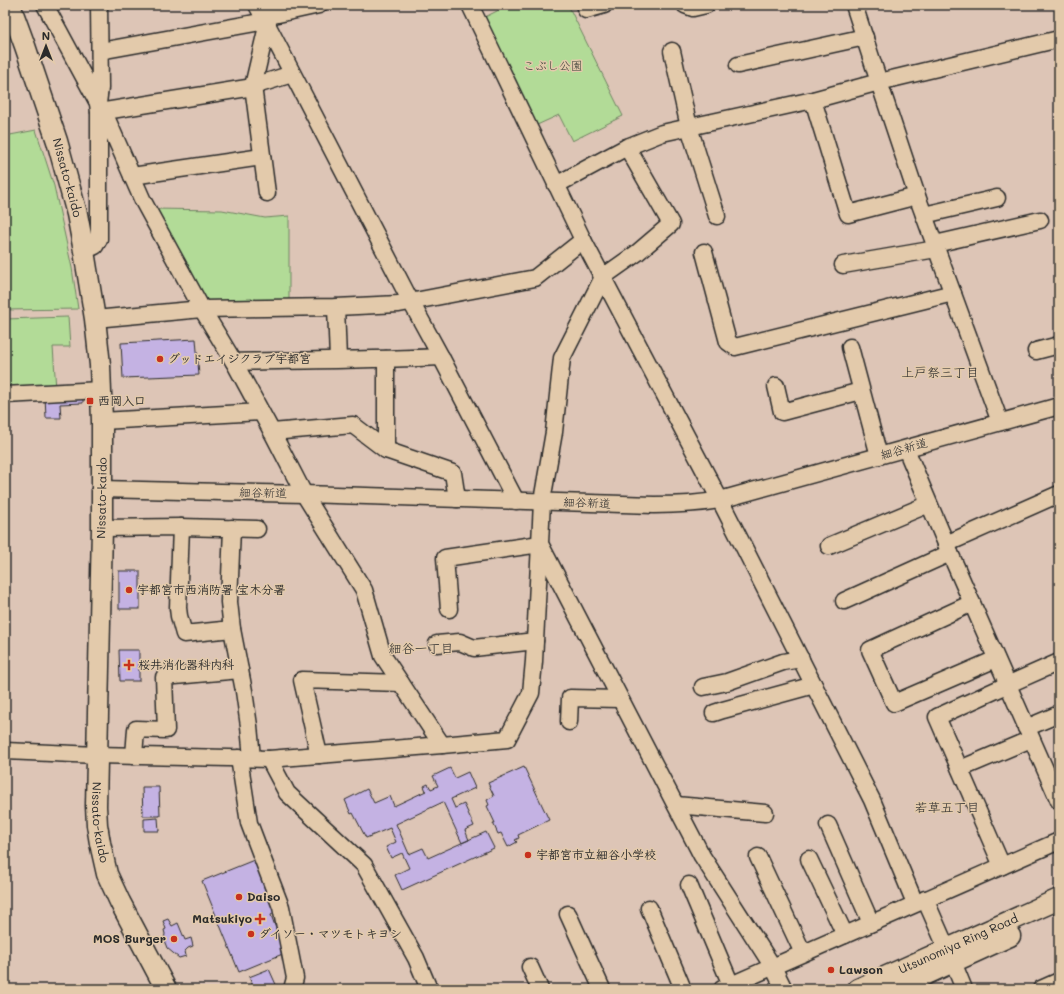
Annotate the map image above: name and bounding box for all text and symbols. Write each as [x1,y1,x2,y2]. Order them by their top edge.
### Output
north arrow [26,26,66,66]
text: N [42,28,50,43]
park label: こぶし公園 [523,57,583,73]
street label: Nissato-kaido [50,136,87,219]
place label: グッドエイジクラブ宇都宮 [168,350,311,366]
marker: グッドエイジクラブ宇都宮 [155,354,165,364]
district label: 上戸祭三丁目 [901,363,979,380]
place label: 西岡入口 [98,392,146,408]
marker: 西岡入口 [85,396,95,406]
street label: 細谷新道 [878,434,929,462]
street label: Nissato-kaido [92,457,110,539]
street label: 細谷新道 [239,484,287,500]
street label: 細谷新道 [563,493,611,511]
place label: 宇都宮市西消防署 宝木分署 [137,581,285,597]
marker: 宇都宮市西消防署 宝木分署 [124,585,134,595]
district label: 細谷一丁目 [388,639,454,656]
place label: 桜井消化器科内科 [138,656,234,672]
marker: 桜井消化器科内科 [123,659,135,671]
street label: Nissato-kaido [89,782,113,864]
district label: 若草五丁目 [914,798,980,815]
place label: 宇都宮市立細谷小学校 [536,846,656,862]
marker: 宇都宮市立細谷小学校 [523,850,533,860]
place label: Daiso [247,888,280,904]
marker: Daiso [234,892,244,902]
street label: Utsunomiya Ring Road [896,909,1021,977]
place label: Matsukiyo [192,910,252,926]
marker: Matsukiyo [255,914,265,924]
place label: ダイソー・マツモトキヨシ [259,925,402,941]
marker: ダイソー・マツモトキヨシ [246,929,256,939]
place label: MOS Burger [93,930,166,946]
marker: MOS Burger [169,934,179,944]
place label: Lawson [839,961,883,977]
marker: Lawson [826,965,836,975]

